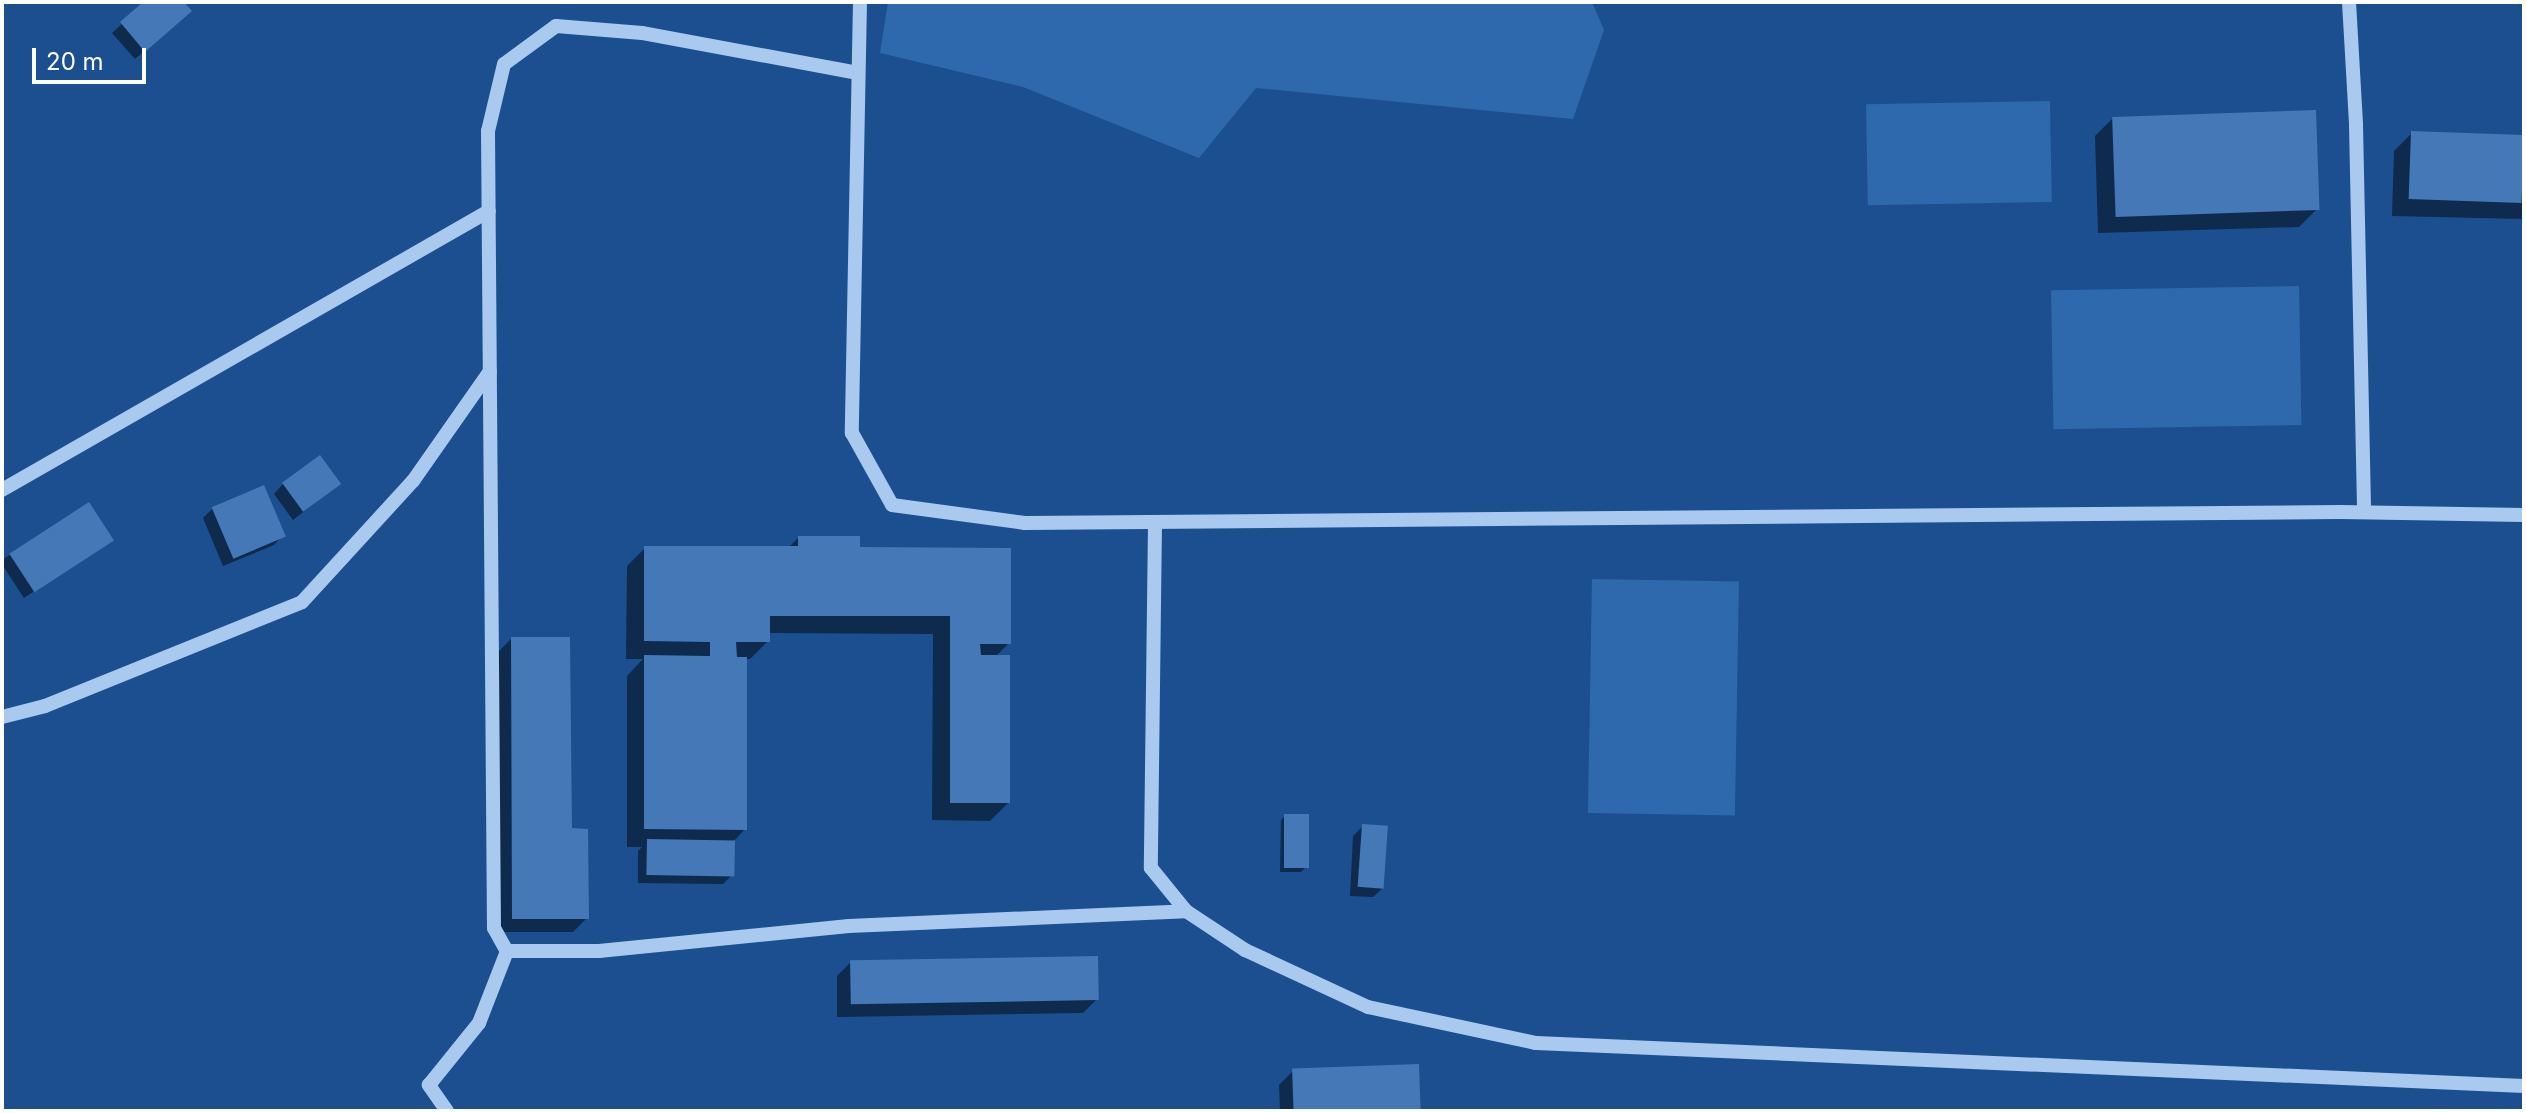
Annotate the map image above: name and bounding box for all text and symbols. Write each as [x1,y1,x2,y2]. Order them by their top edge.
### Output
scale bar [36,32,150,82]
text: 20 m [46,47,104,76]

